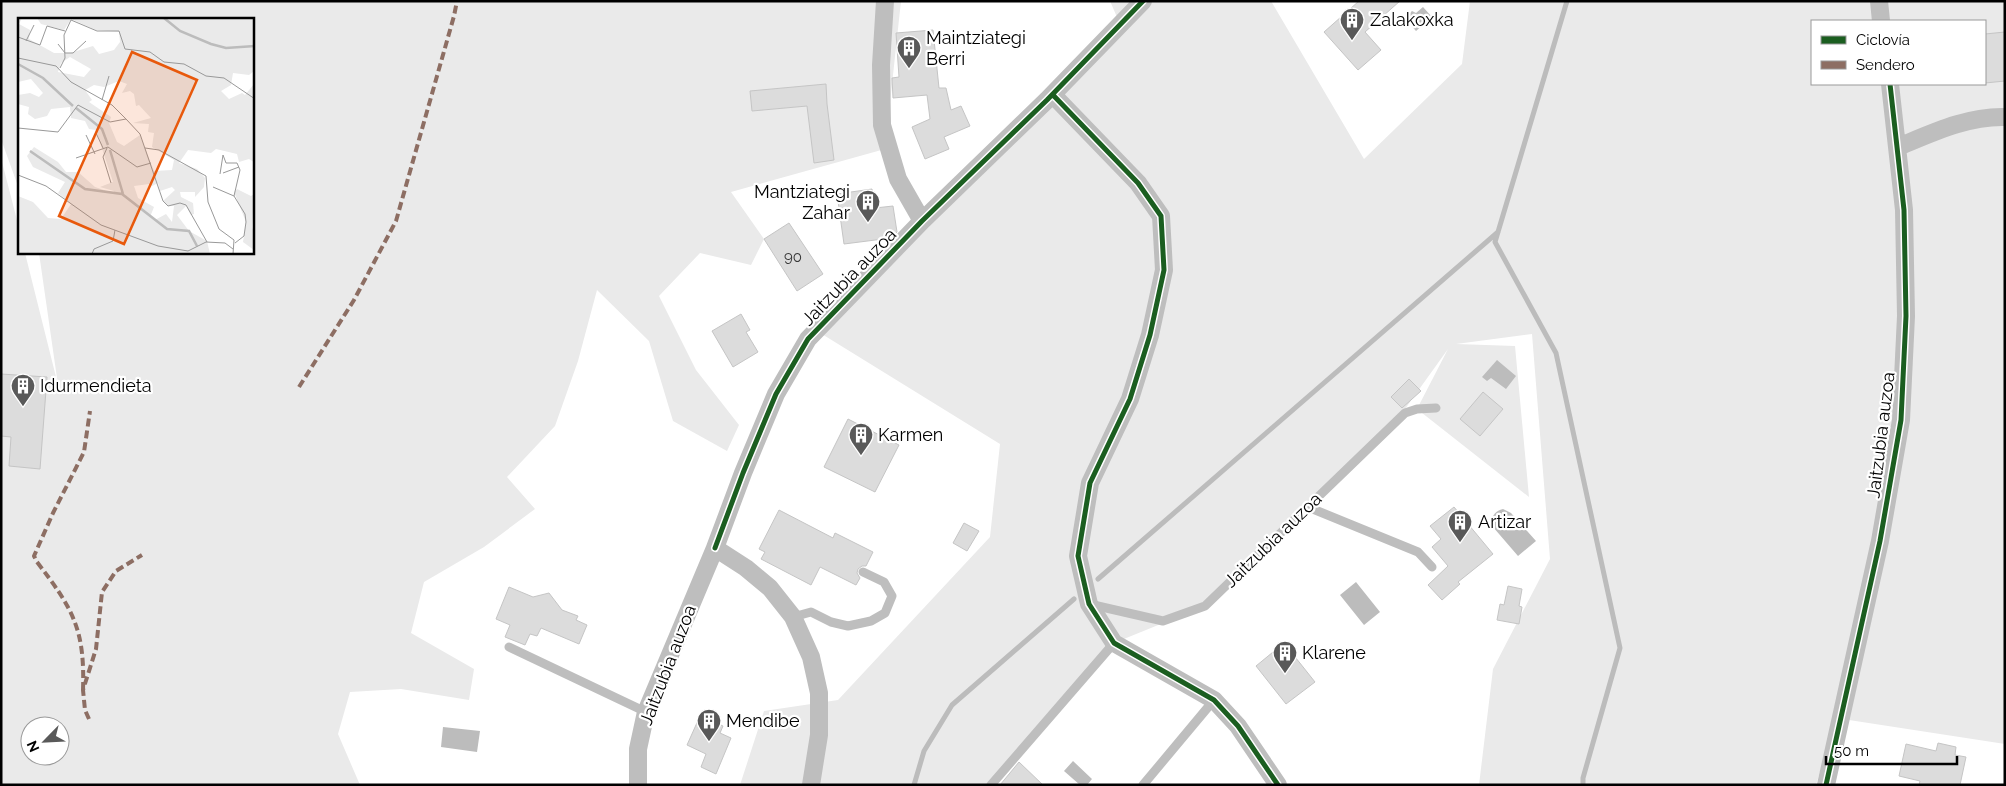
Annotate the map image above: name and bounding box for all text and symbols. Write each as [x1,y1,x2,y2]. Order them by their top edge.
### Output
building icon: Zalakoxka [1339,7,1365,41]
place label: Zalakoxka [1370,9,1454,30]
inset map [18,18,254,254]
legend [1811,20,1986,85]
place label: Maintziategi Berri [926,27,1026,69]
text: Ciclovía [1856,31,1910,49]
building icon: Maintziategi Berri [896,35,922,69]
text: Sendero [1856,56,1915,74]
place label: Mantziategi Zahar [754,181,851,223]
building icon: Mantziategi Zahar [855,189,881,223]
street label: Jaitzubia auzoa [797,224,900,330]
house number: 90 [784,248,802,266]
street label: Jaitzubia auzoa [1862,371,1899,499]
building icon: Idurmendieta [10,373,36,407]
place label: Idurmendieta [40,375,152,396]
building icon: Karmen [848,422,874,456]
place label: Karmen [878,424,943,445]
street label: Jaitzubia auzoa [1220,488,1326,591]
building icon: Artizar [1447,509,1473,543]
place label: Artizar [1478,511,1532,532]
street label: Jaitzubia auzoa [635,602,700,728]
building icon: Klarene [1272,640,1298,674]
place label: Klarene [1302,642,1366,663]
building icon: Mendibe [696,708,722,742]
place label: Mendibe [726,710,800,731]
north arrow [20,716,70,766]
scale bar [1826,734,1957,766]
text: N [24,738,43,754]
text: 50 m [1834,742,1869,760]

